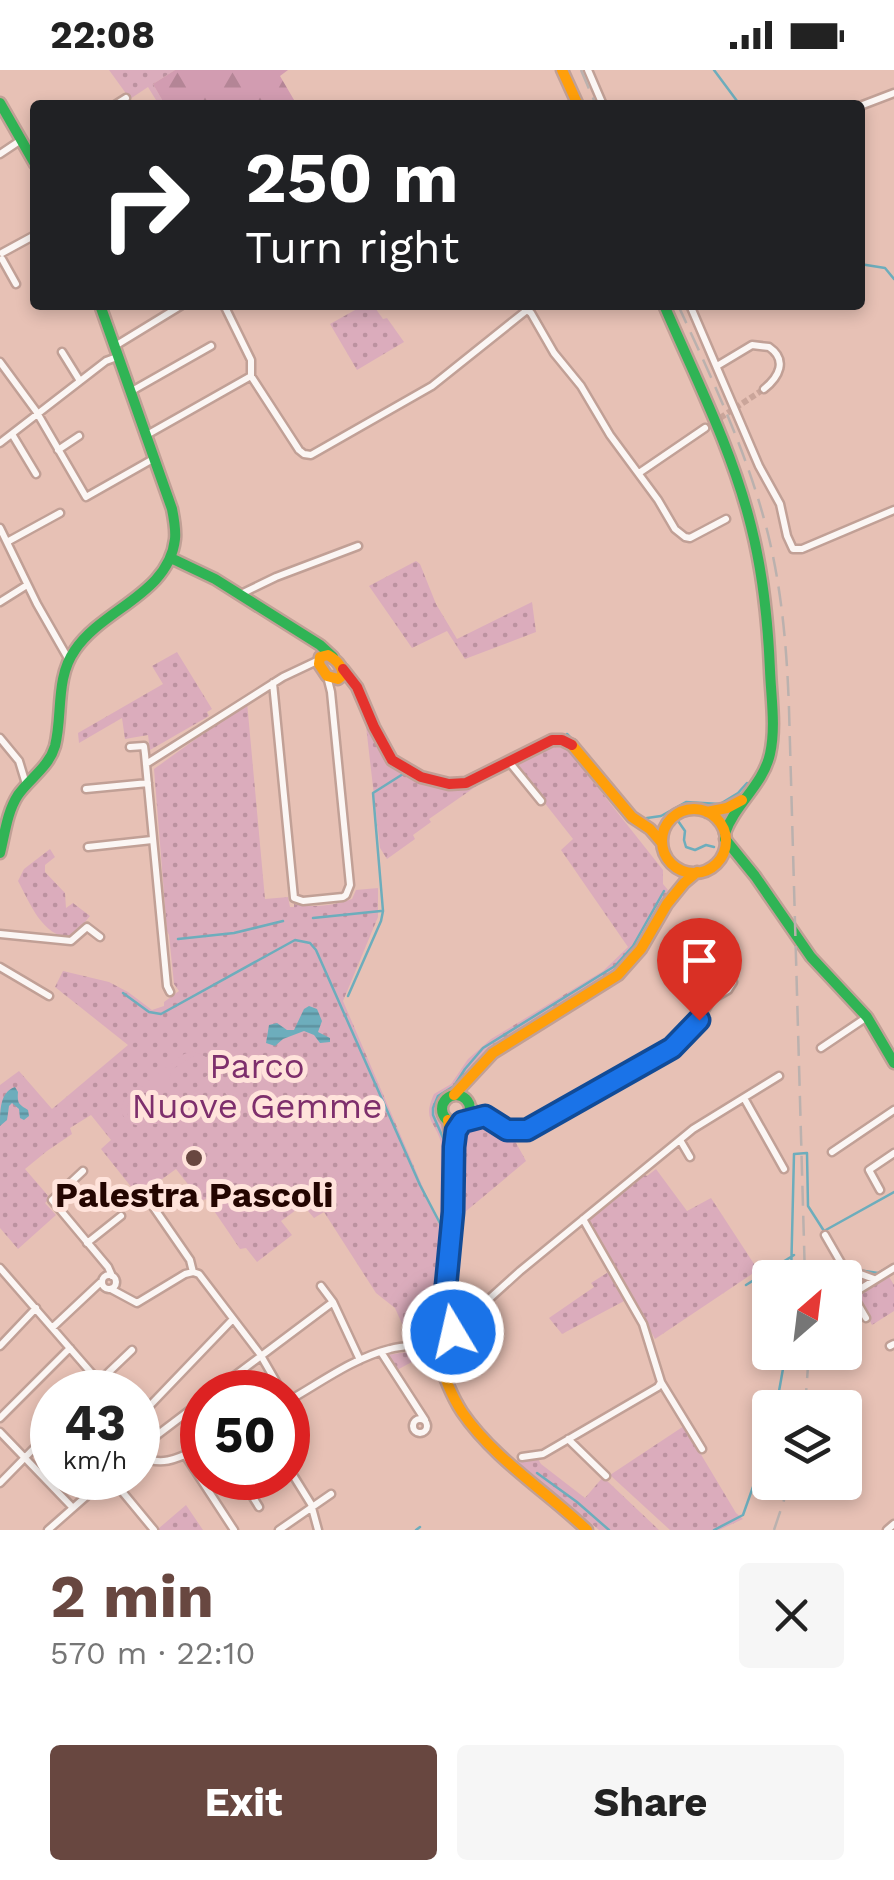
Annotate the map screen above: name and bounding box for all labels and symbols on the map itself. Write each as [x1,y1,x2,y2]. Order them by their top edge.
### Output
pin [657,918,742,1021]
park label: Parco Nuove Gemme [132,1045,382,1127]
marker: Palestra Pascoli [183,1147,205,1169]
place label: Palestra Pascoli [55,1174,333,1216]
north arrow [752,1260,862,1370]
position arrow [401,1280,505,1384]
speed limit sign: 50 [180,1370,310,1500]

